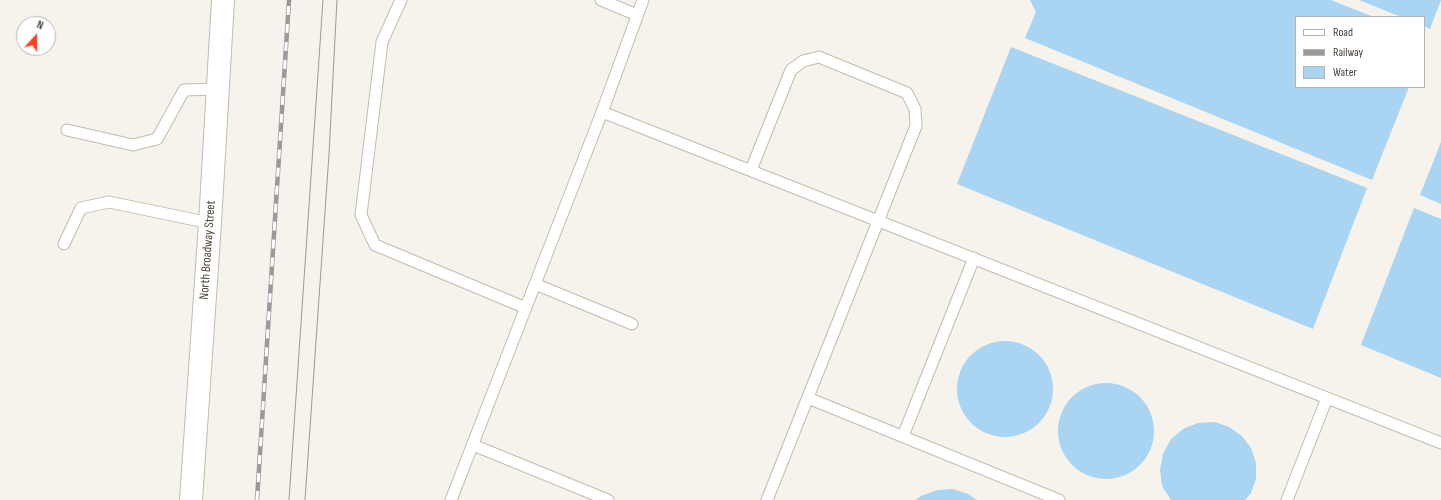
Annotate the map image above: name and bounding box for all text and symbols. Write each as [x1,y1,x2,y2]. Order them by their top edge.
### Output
north arrow [16,16,56,56]
legend [1295,16,1425,88]
text: N [35,18,45,32]
text: Road [1333,25,1353,40]
text: Railway [1333,45,1363,60]
text: Water [1333,65,1357,80]
street label: North Broadway Street [197,200,219,300]

